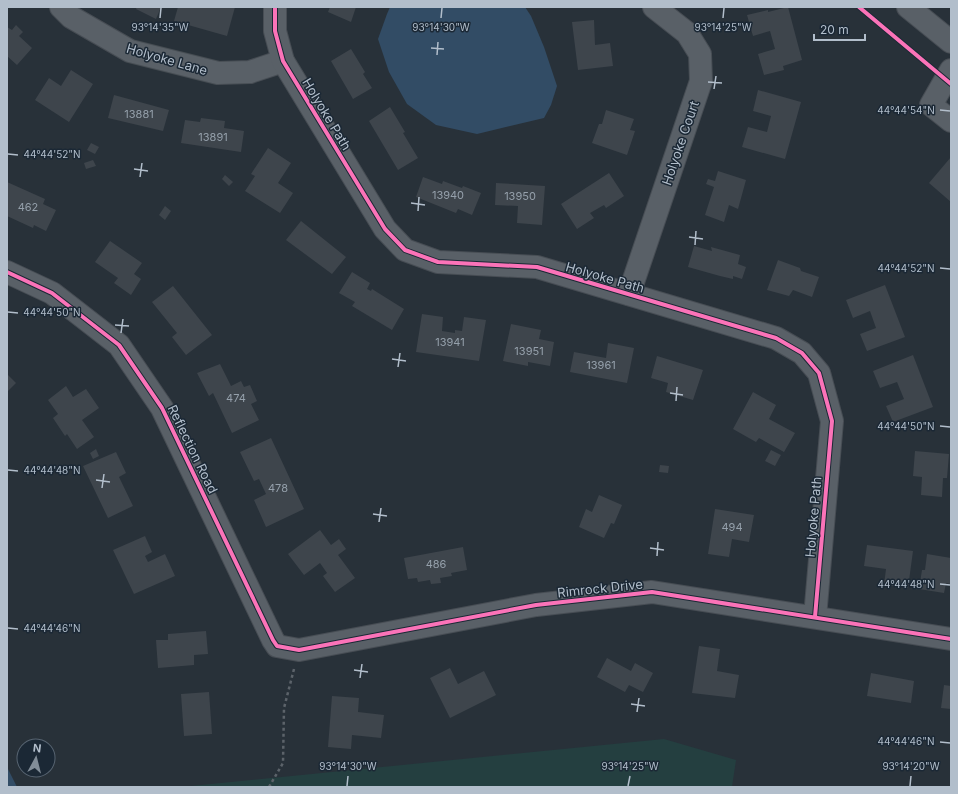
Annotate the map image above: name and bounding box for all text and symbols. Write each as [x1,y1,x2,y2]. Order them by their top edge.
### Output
scale bar [814,16,865,42]
text: 93°14'35"W [131,21,189,33]
text: 93°14'30"W [412,21,470,33]
text: 93°14'25"W [694,21,752,33]
text: 20 m [820,22,849,37]
street label: Holyoke Lane [125,40,209,78]
street label: Holyoke Path [299,75,355,153]
street label: Holyoke Court [658,99,702,187]
text: 44°44'54"N [877,104,935,116]
house number: 13881 [124,107,154,121]
house number: 13891 [198,130,228,144]
text: 44°44'52"N [23,148,81,160]
house number: 13940 [432,188,464,202]
house number: 13950 [504,189,536,203]
house number: 462 [18,200,38,214]
street label: Holyoke Path [564,258,646,296]
text: 44°44'52"N [877,262,935,274]
text: 44°44'50"N [23,306,81,318]
house number: 13941 [435,335,465,349]
house number: 13951 [514,344,544,358]
house number: 13961 [586,358,616,372]
house number: 474 [226,391,246,405]
street label: Reflection Road [165,402,221,496]
text: 44°44'50"N [877,420,935,432]
text: 44°44'48"N [24,464,80,476]
street label: Holyoke Path [801,476,825,558]
house number: 478 [268,481,288,495]
house number: 494 [721,520,743,534]
house number: 486 [426,557,447,571]
street label: Rimrock Drive [556,576,644,600]
text: 44°44'48"N [878,578,934,590]
text: 44°44'46"N [24,622,80,634]
text: 44°44'46"N [878,735,934,747]
north arrow [16,738,56,778]
text: N [32,741,42,756]
text: 93°14'30"W [319,760,377,772]
text: 93°14'25"W [601,760,659,772]
text: 93°14'20"W [882,760,940,772]

